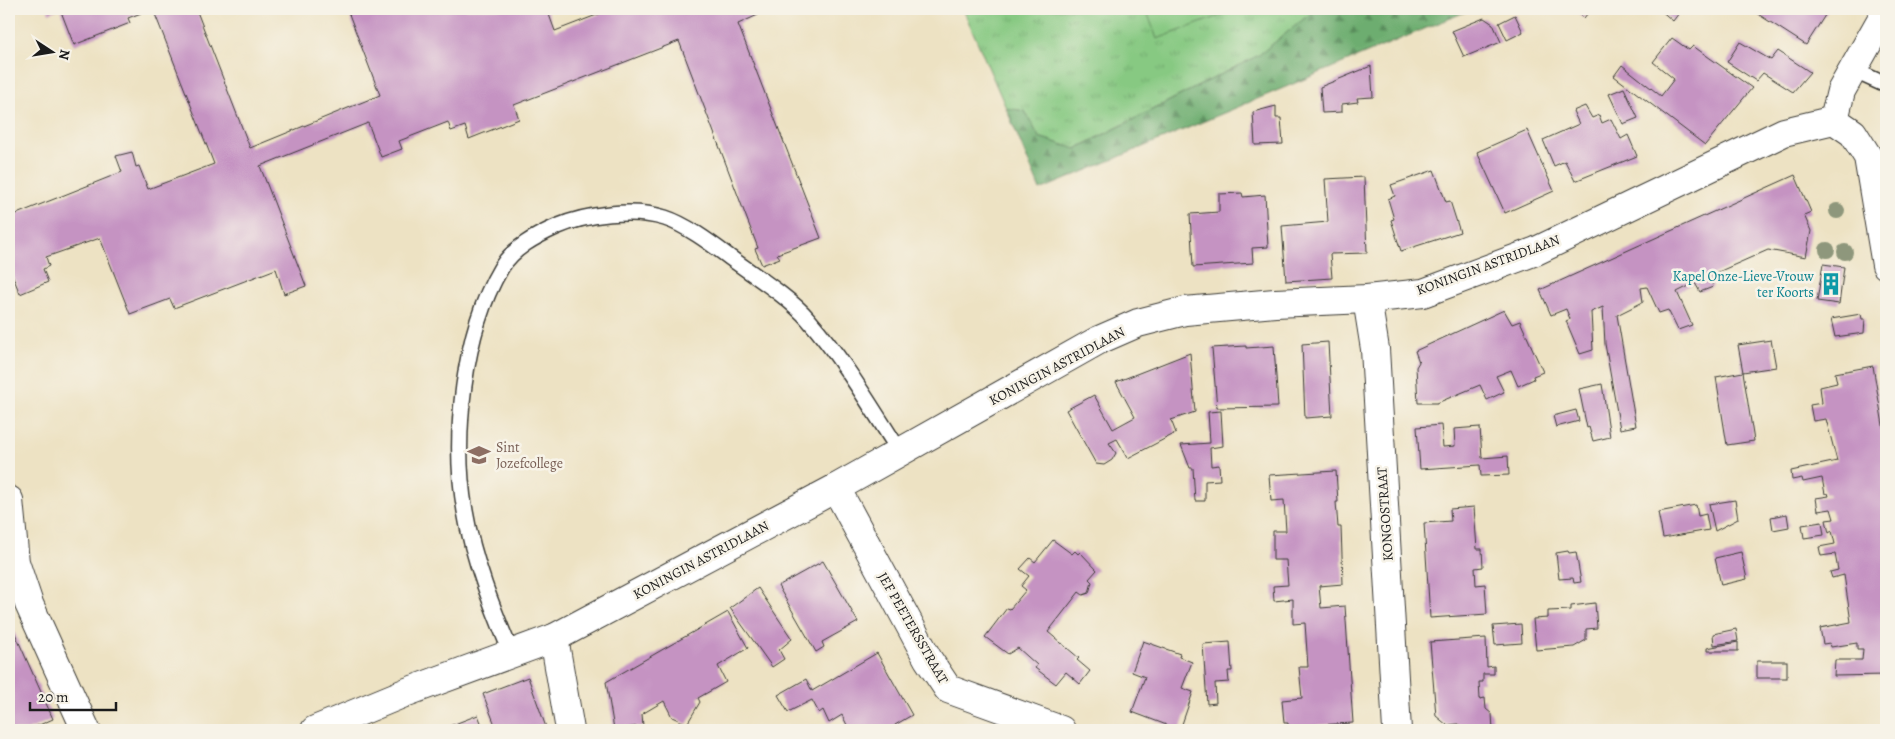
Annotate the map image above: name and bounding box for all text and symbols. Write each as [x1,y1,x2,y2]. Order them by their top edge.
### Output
north arrow [28,28,78,78]
text: N [54,48,75,62]
street label: KONINGIN ASTRIDLAAN [1414,230,1562,300]
place label: Kapel Onze-Lieve-Vrouw ter Koorts [1673,267,1814,302]
building icon: Kapel Onze-Lieve-Vrouw ter Koorts [1818,271,1844,297]
street label: KONINGIN ASTRIDLAAN [986,322,1128,410]
place label: Sint Jozefcollege [496,438,563,473]
school or university icon: Sint Jozefcollege [466,442,492,468]
street label: KONGOSTRAAT [1372,466,1398,562]
street label: KONINGIN ASTRIDLAAN [630,516,772,604]
street label: JEF PEETERSSTRAAT [873,569,953,688]
scale bar [30,679,116,711]
text: 20 m [38,687,69,707]

